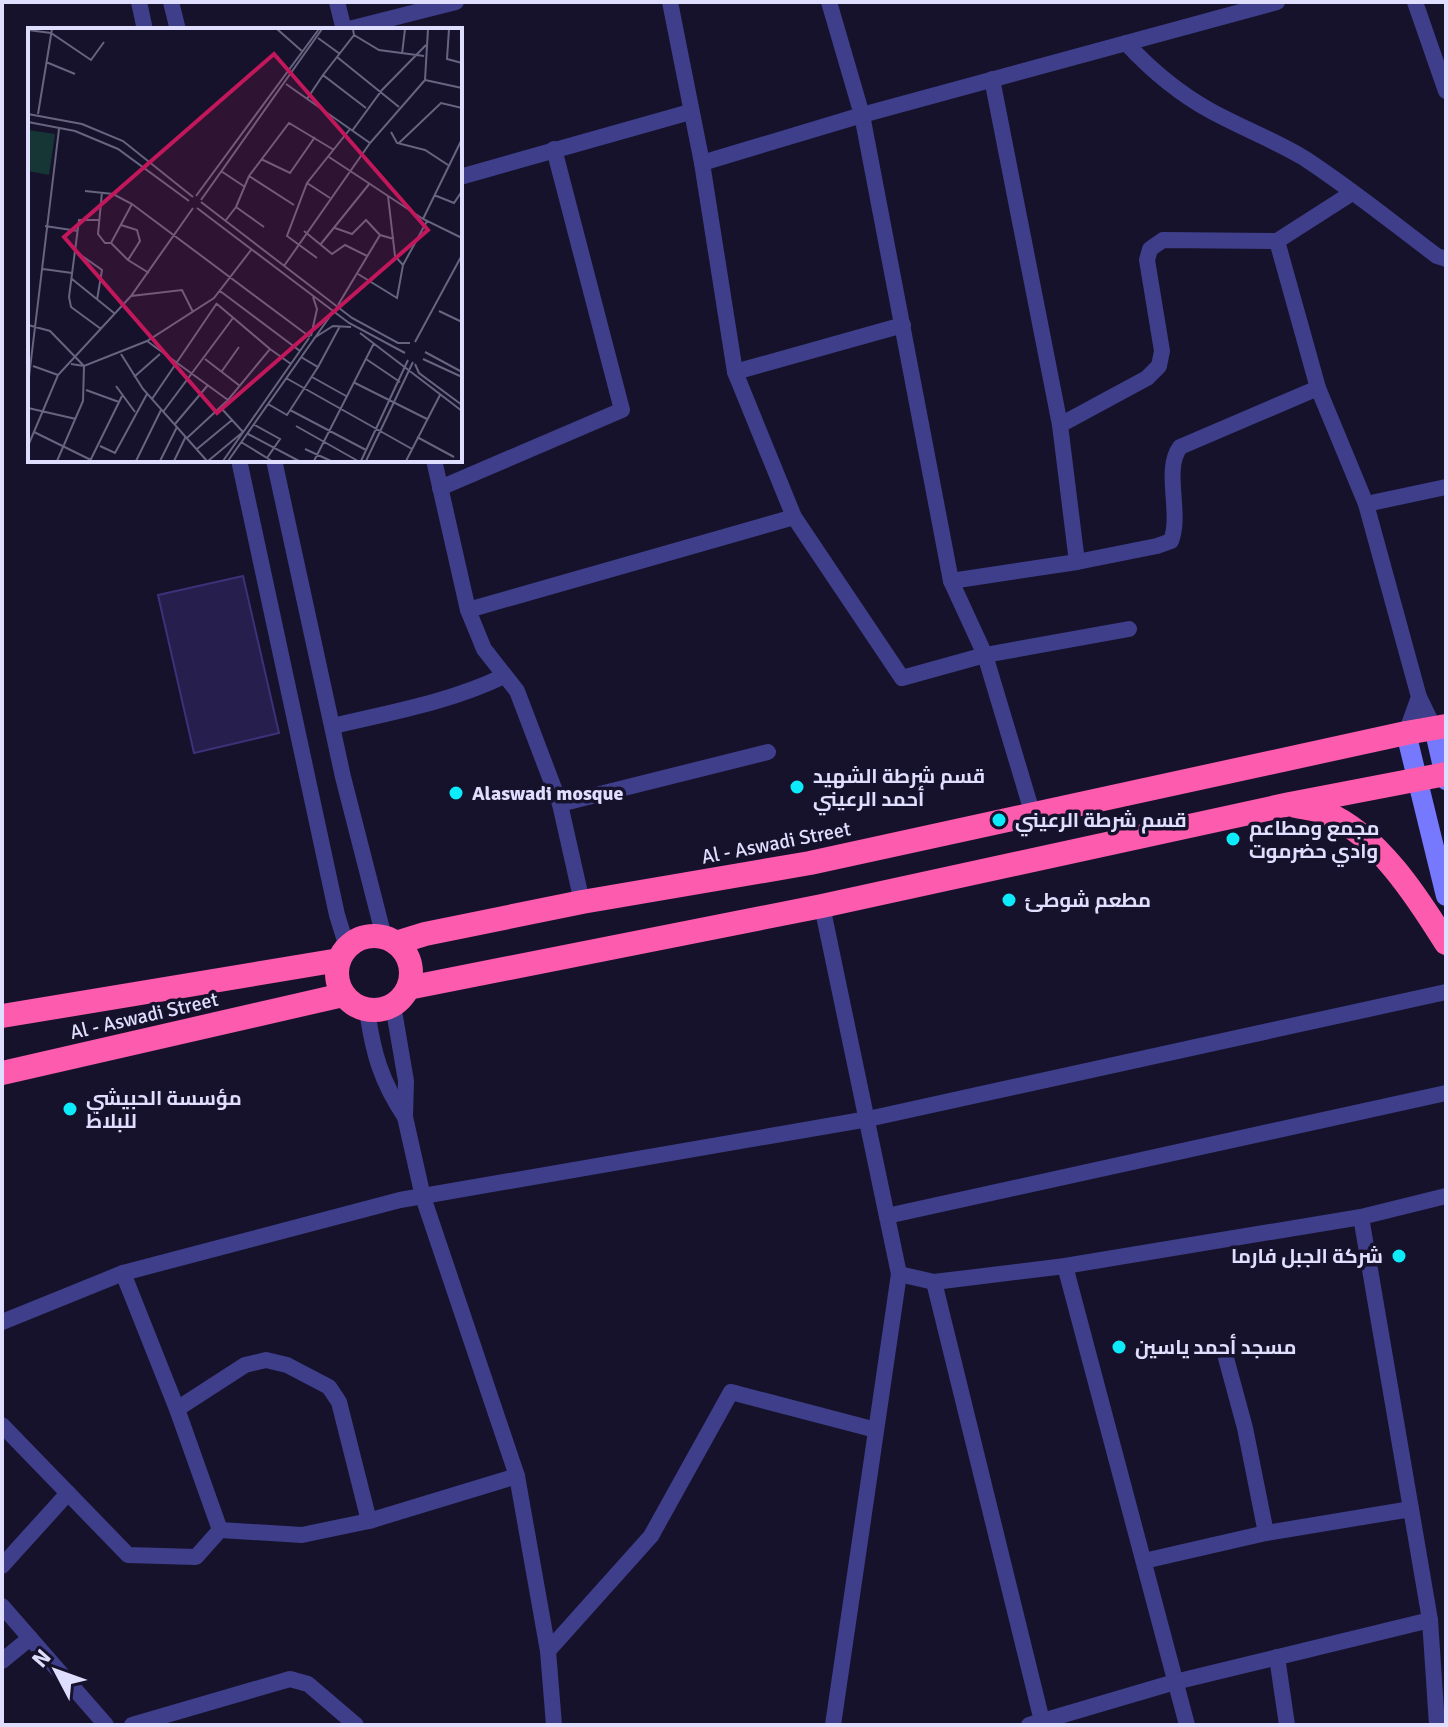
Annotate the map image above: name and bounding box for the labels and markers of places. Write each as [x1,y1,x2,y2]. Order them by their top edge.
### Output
place label: قسم شرطة الشهيد أحمد الرعيني [813,764,985,816]
marker: قسم شرطة الشهيد أحمد الرعيني [788,778,806,796]
place label: Alaswadi mosque [472,781,623,806]
marker: Alaswadi mosque [447,784,465,802]
place label: قسم شرطة الرعيني [1015,808,1187,837]
marker: قسم شرطة الرعيني [990,811,1008,829]
place label: مجمع ومطاعم وادي حضرموت [1249,816,1380,867]
marker: مجمع ومطاعم وادي حضرموت [1224,830,1242,848]
place label: مطعم شوطئ [1025,888,1151,914]
marker: مطعم شوطئ [1000,891,1018,909]
place label: مؤسسة الحبيشي للبلاط [86,1086,242,1134]
marker: مؤسسة الحبيشي للبلاط [61,1100,79,1118]
place label: شركة الجبل فارما [1231,1244,1383,1269]
marker: شركة الجبل فارما [1390,1247,1408,1265]
place label: مسجد أحمد ياسين [1135,1333,1296,1360]
marker: مسجد أحمد ياسين [1110,1338,1128,1356]

